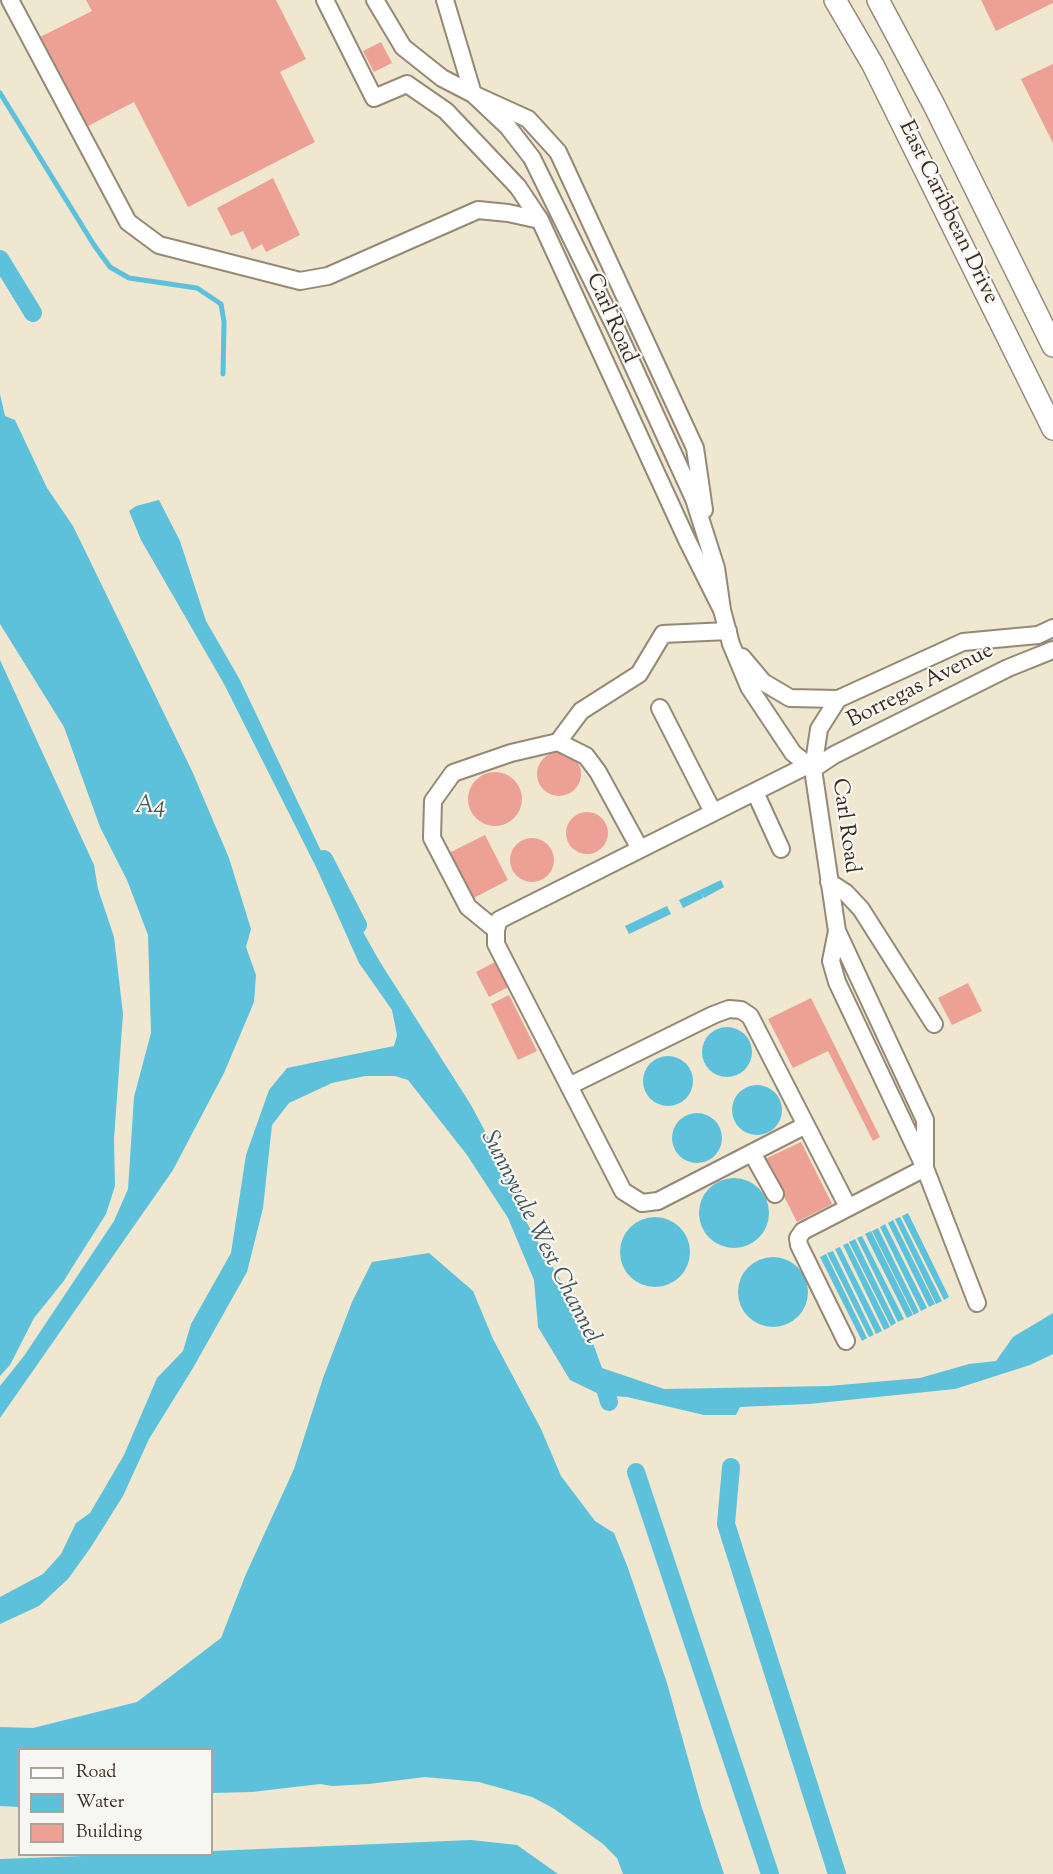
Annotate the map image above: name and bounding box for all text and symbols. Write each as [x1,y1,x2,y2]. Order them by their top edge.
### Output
street label: East Caribbean Drive [891,117,1003,309]
street label: Carl Road [578,270,642,368]
street label: Borregas Avenue [844,639,998,735]
street label: Carl Road [824,777,864,875]
water label: A4 [135,794,165,822]
water label: Sunnyvale West Channel [473,1127,605,1349]
legend [18,1748,213,1856]
text: Road [76,1760,116,1786]
text: Water [76,1790,124,1816]
text: Building [76,1820,142,1846]

